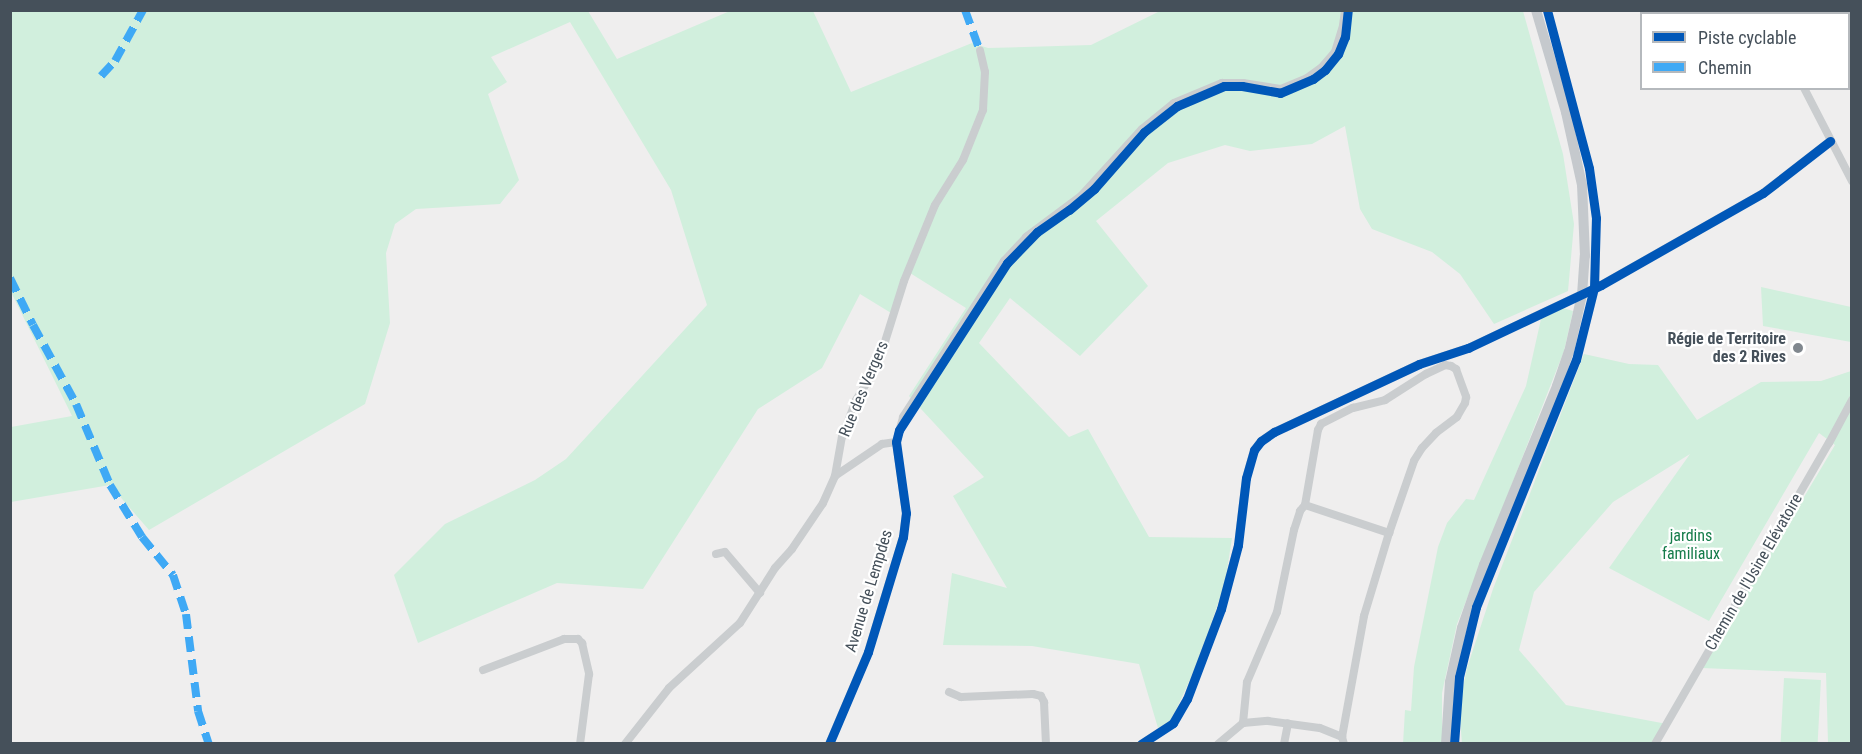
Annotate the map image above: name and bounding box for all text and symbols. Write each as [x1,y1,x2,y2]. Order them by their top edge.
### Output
legend [1640,12,1850,90]
text: Piste cyclable [1698,27,1796,48]
text: Chemin [1698,57,1752,78]
place label: Régie de Territoire des 2 Rives [1667,329,1786,367]
street label: Rue des Vergers [835,338,893,440]
marker: Régie de Territoire des 2 Rives [1791,341,1805,355]
street label: Chemin de l'Usine Elévatoire [1701,490,1807,654]
park label: jardins familiaux [1662,526,1720,564]
street label: Avenue de Lempdes [841,528,897,654]

